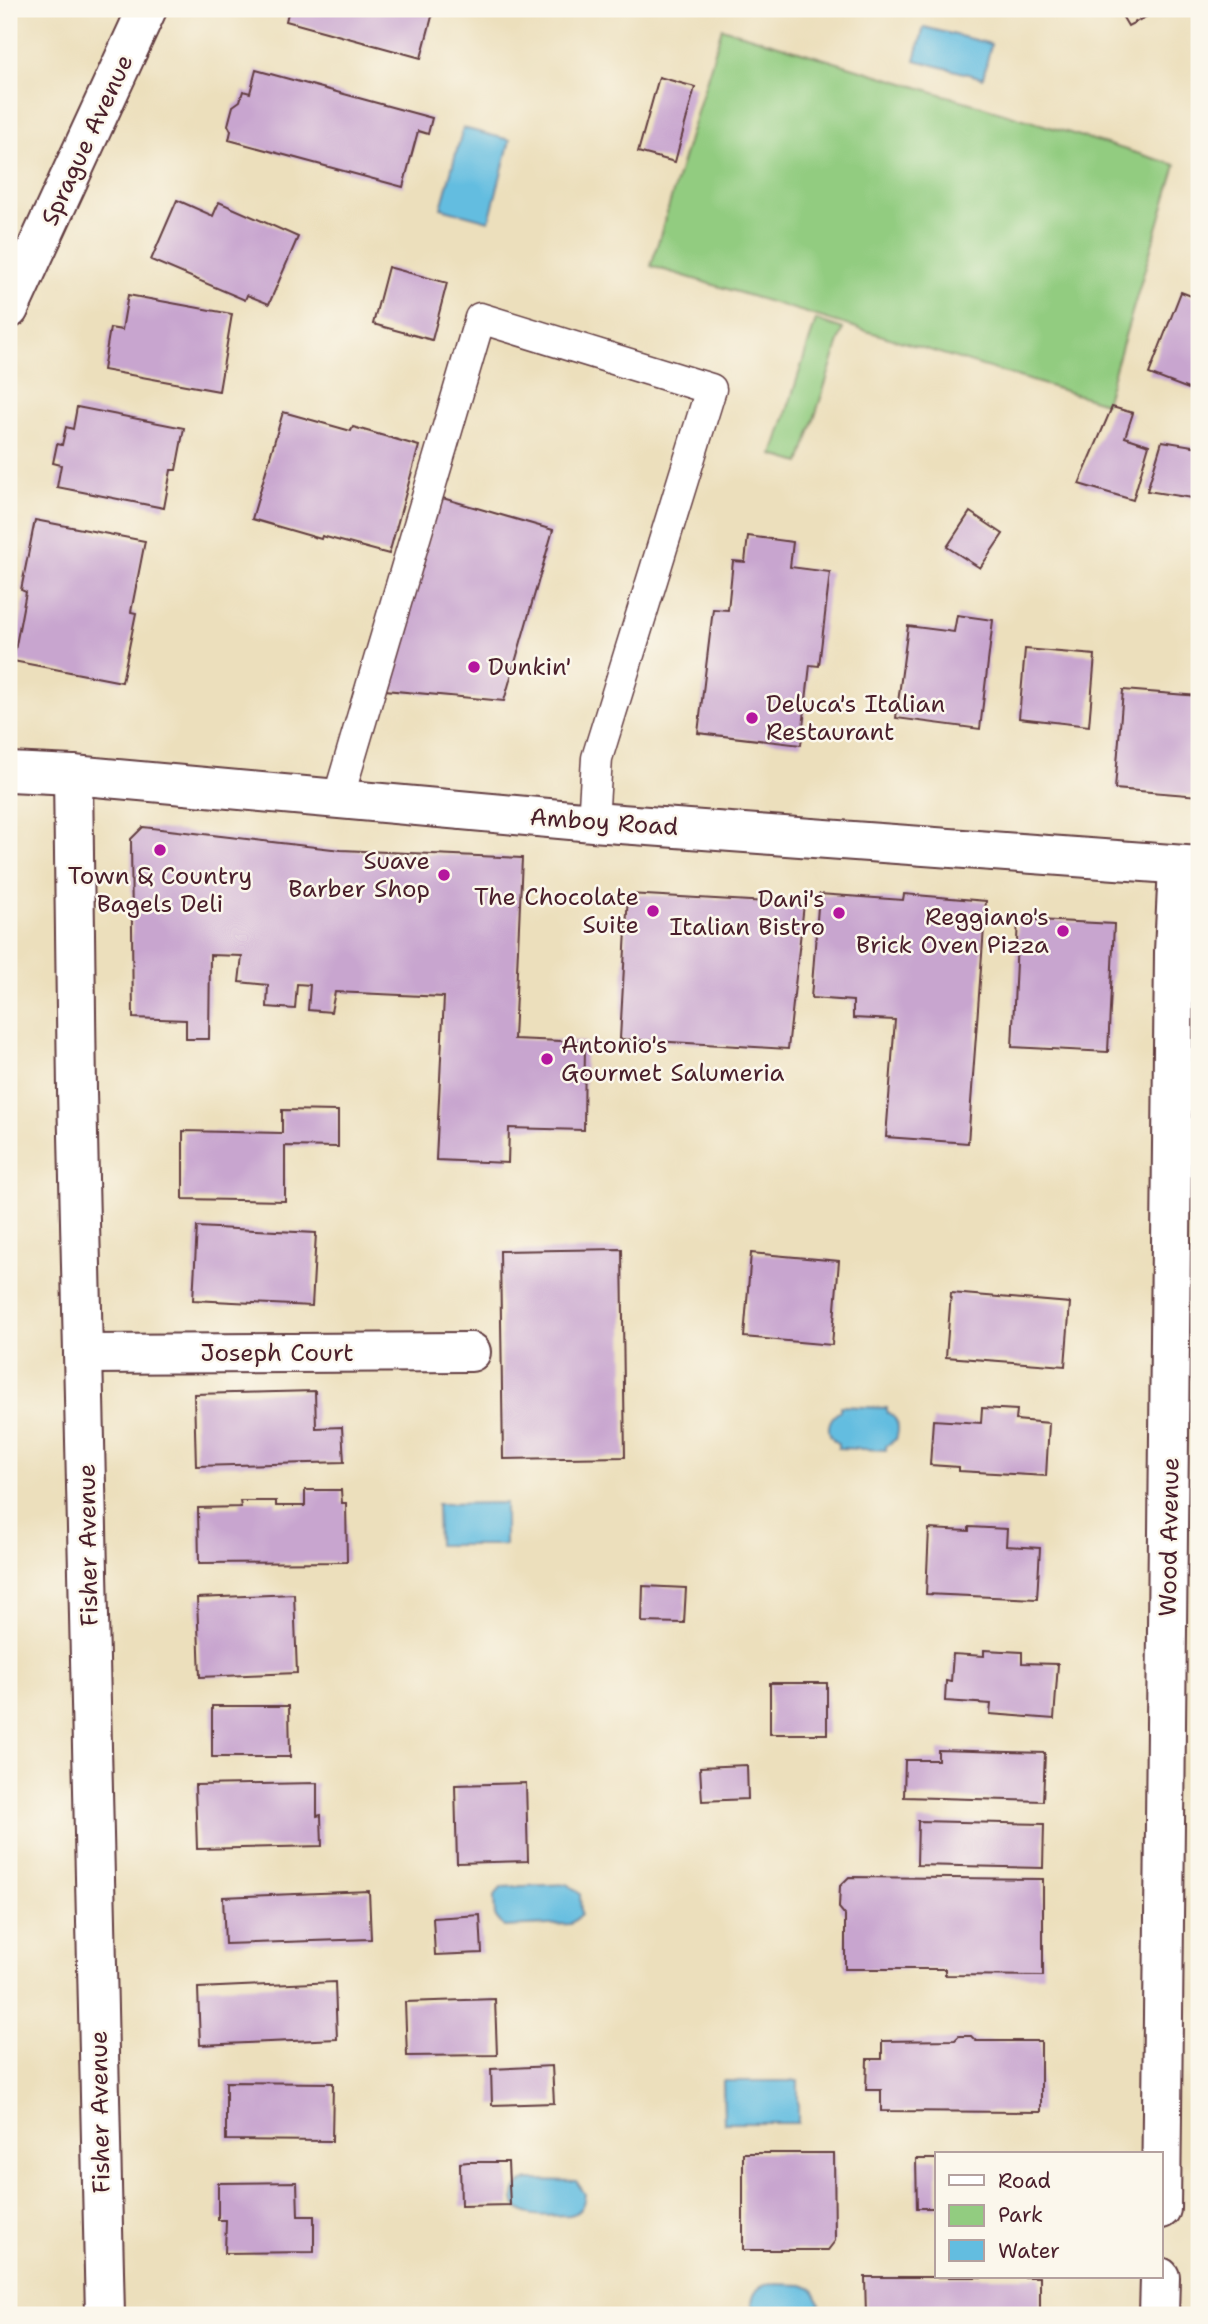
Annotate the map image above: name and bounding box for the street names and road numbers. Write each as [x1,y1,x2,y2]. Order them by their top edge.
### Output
street label: Sprague Avenue [33,49,141,231]
street label: Amboy Road [529,801,679,843]
street label: Joseph Court [200,1337,354,1369]
street label: Wood Avenue [1152,1457,1186,1617]
street label: Fisher Avenue [71,1463,105,1627]
street label: Fisher Avenue [83,2030,117,2194]

